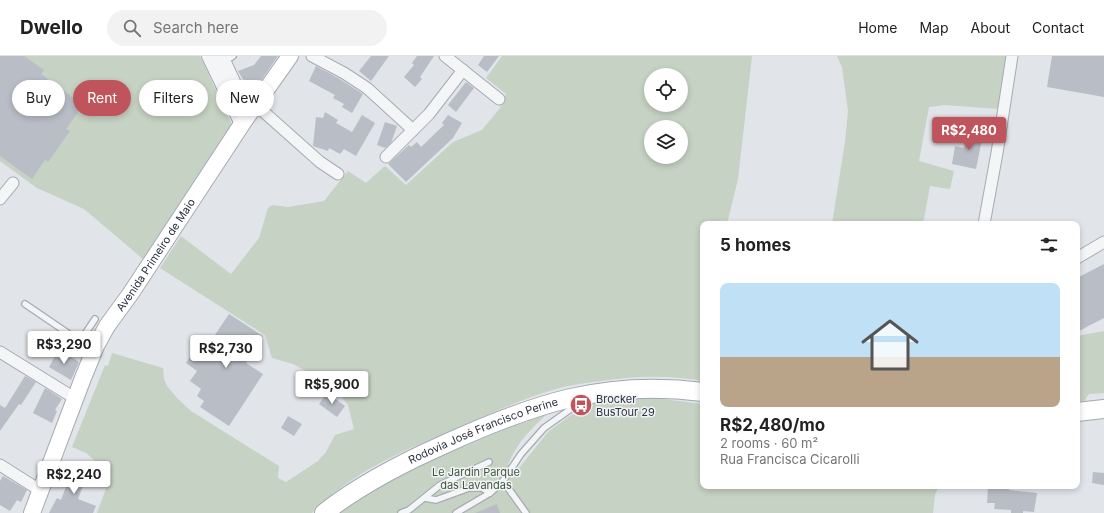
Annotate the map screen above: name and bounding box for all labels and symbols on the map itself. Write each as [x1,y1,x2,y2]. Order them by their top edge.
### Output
pin: R$2,480 [932,117,1006,151]
street label: Avenida Primeiro de Maio [113,195,198,314]
pin: R$3,290 [27,331,101,365]
pin: R$2,730 [189,335,263,369]
pin: R$5,900 [295,371,369,405]
bus stop icon: Brocker BusTour 29 [568,392,594,418]
place label: Brocker BusTour 29 [596,392,655,419]
street label: Rodovia José Francisco Perine [406,395,559,467]
pin: R$2,240 [37,461,111,495]
park label: Le Jardin Parque das Lavandas [432,465,520,492]

